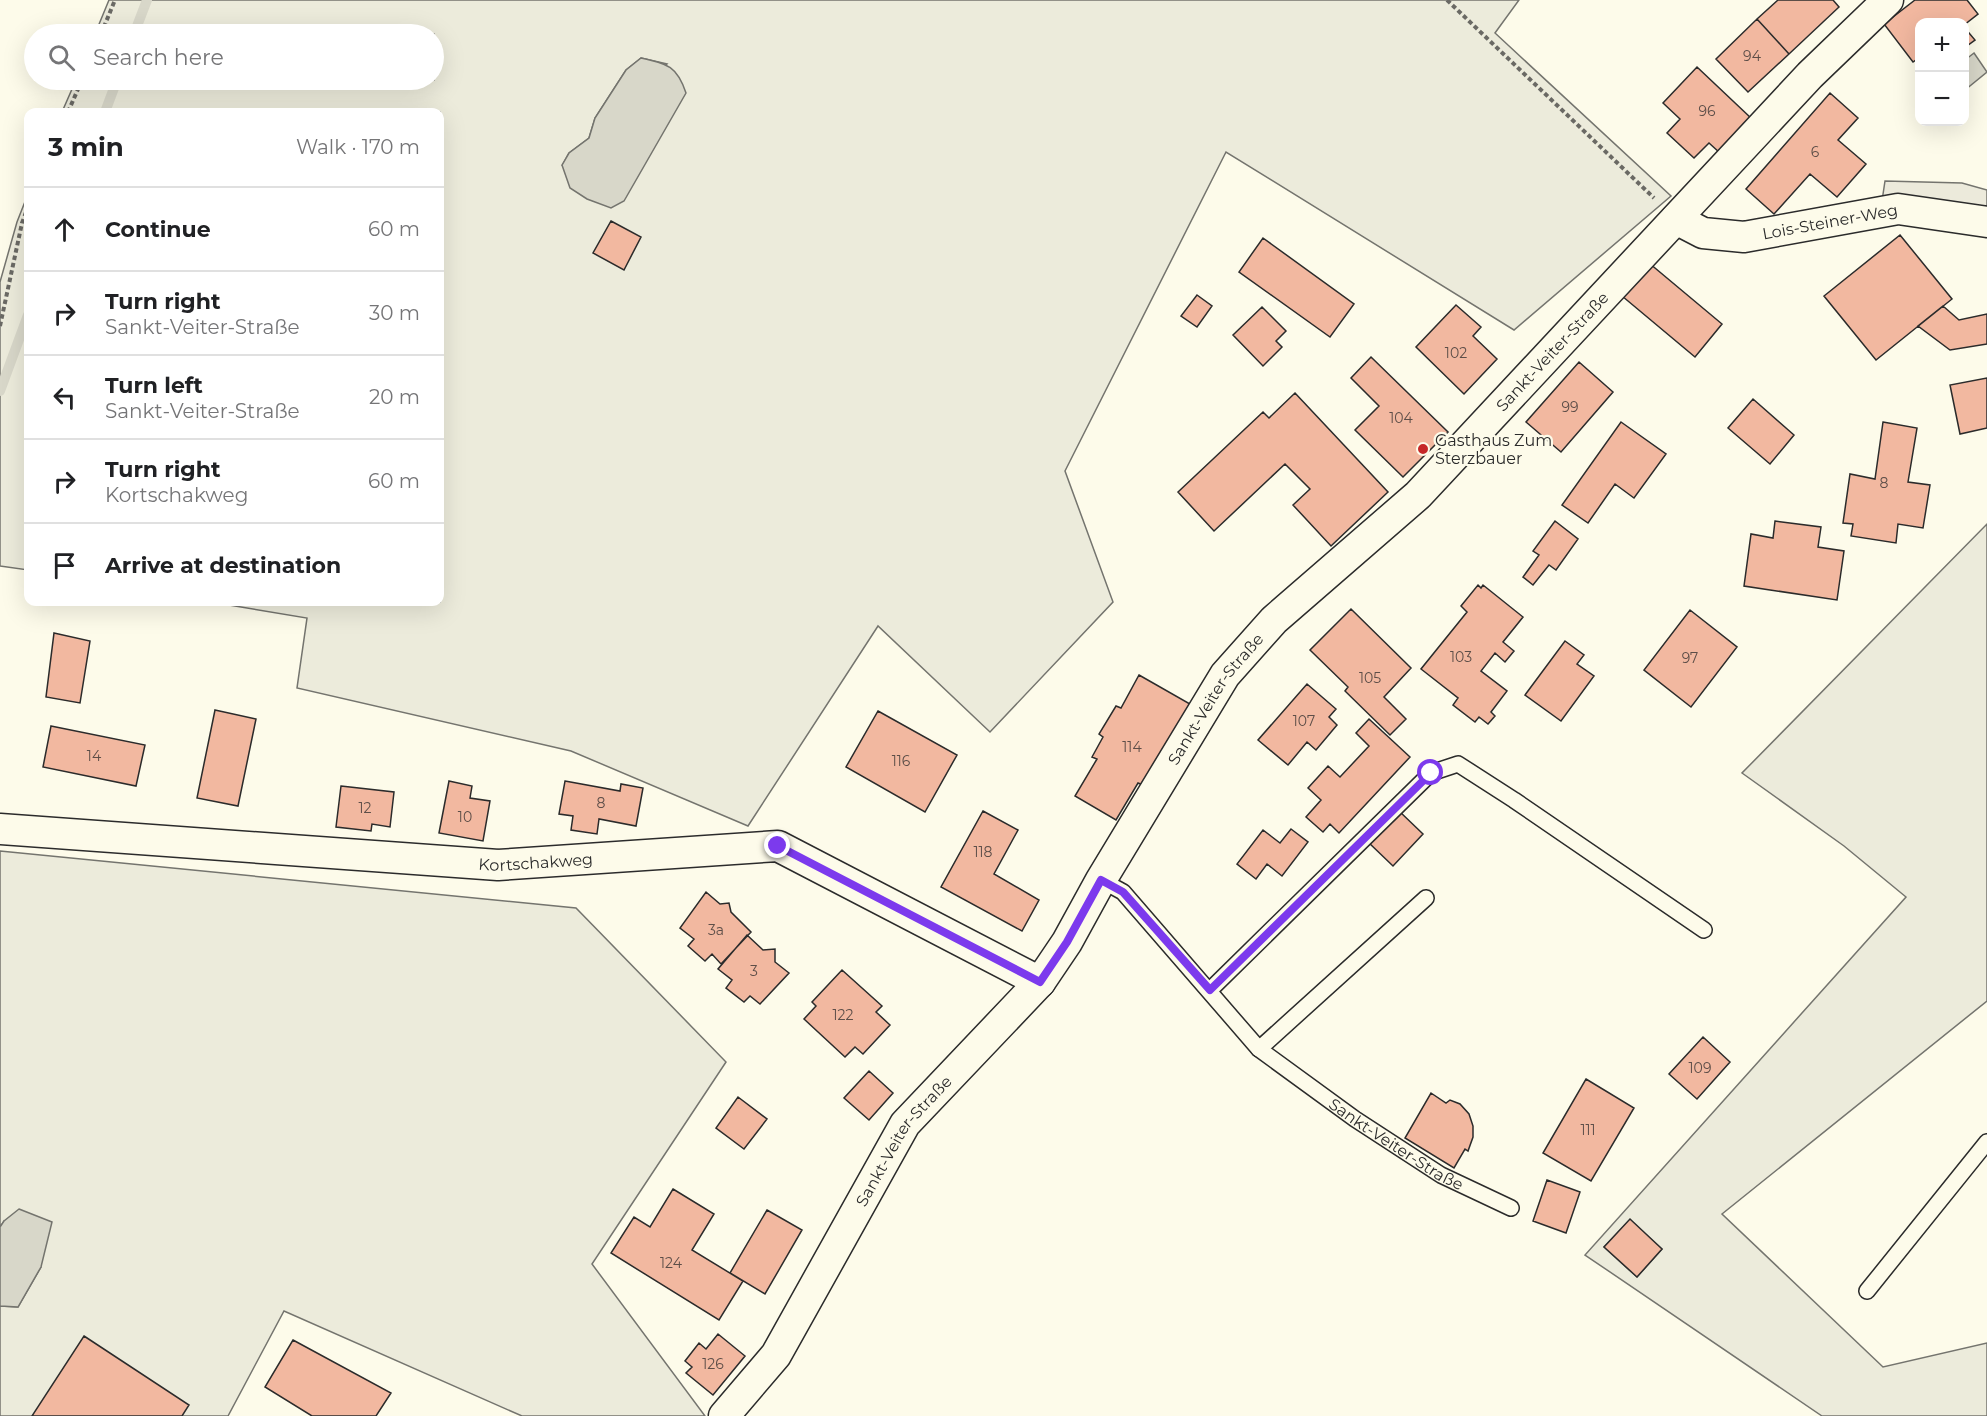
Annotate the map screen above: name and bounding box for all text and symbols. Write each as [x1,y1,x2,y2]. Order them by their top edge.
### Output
map controls [1915,18,1969,126]
button: + [1915,18,1969,72]
search box [24,24,444,90]
icon: search [45,41,78,74]
text: Search here [93,44,224,71]
house number: 94 [1743,47,1762,65]
button: − [1915,72,1969,126]
house number: 96 [1698,102,1716,120]
text: 3 min [48,131,124,163]
text: Walk · 170 m [296,135,420,159]
house number: 6 [1811,143,1820,161]
street label: Lois-Steiner-Weg [1761,200,1899,243]
icon: ahead [48,213,81,246]
text: Continue [105,216,211,243]
text: 60 m [368,217,420,241]
text: Turn right [105,288,220,315]
street label: Sankt-Veiter-Straße [1492,288,1613,415]
icon: right [48,297,81,330]
text: 30 m [369,301,420,325]
text: Sankt-Veiter-Straße [105,315,300,339]
house number: 102 [1445,344,1467,362]
text: Turn left [105,372,203,399]
icon: left [48,381,81,414]
text: 20 m [369,385,420,409]
house number: 99 [1561,398,1579,416]
text: Sankt-Veiter-Straße [105,399,300,423]
house number: 104 [1389,409,1414,427]
place label: Gasthaus Zum Sterzbauer [1435,431,1552,468]
marker: Gasthaus Zum Sterzbauer [1416,442,1430,456]
text: Turn right [105,456,220,483]
icon: right [48,465,81,498]
text: 60 m [368,469,420,493]
house number: 8 [1880,474,1889,492]
text: Kortschakweg [105,483,248,507]
icon: arrive [48,549,81,582]
text: Arrive at destination [105,552,341,579]
street label: Sankt-Veiter-Straße [1164,630,1268,768]
house number: 103 [1450,648,1472,666]
house number: 97 [1682,649,1698,667]
house number: 105 [1359,669,1381,687]
house number: 107 [1293,712,1315,730]
house number: 114 [1122,738,1142,756]
house number: 14 [87,747,102,765]
house number: 116 [892,752,911,770]
route start [1417,759,1443,785]
house number: 8 [597,794,606,812]
house number: 12 [358,799,372,817]
house number: 10 [458,808,472,826]
route end [764,832,790,858]
house number: 118 [973,843,993,861]
street label: Kortschakweg [478,850,594,875]
house number: 3a [708,921,724,939]
house number: 3 [750,962,758,980]
house number: 122 [833,1006,854,1024]
house number: 109 [1689,1059,1711,1077]
street label: Sankt-Veiter-Straße [852,1072,956,1210]
street label: Sankt-Veiter-Straße [1325,1094,1466,1194]
house number: 111 [1580,1121,1596,1139]
house number: 124 [660,1254,683,1272]
house number: 126 [702,1355,724,1373]

